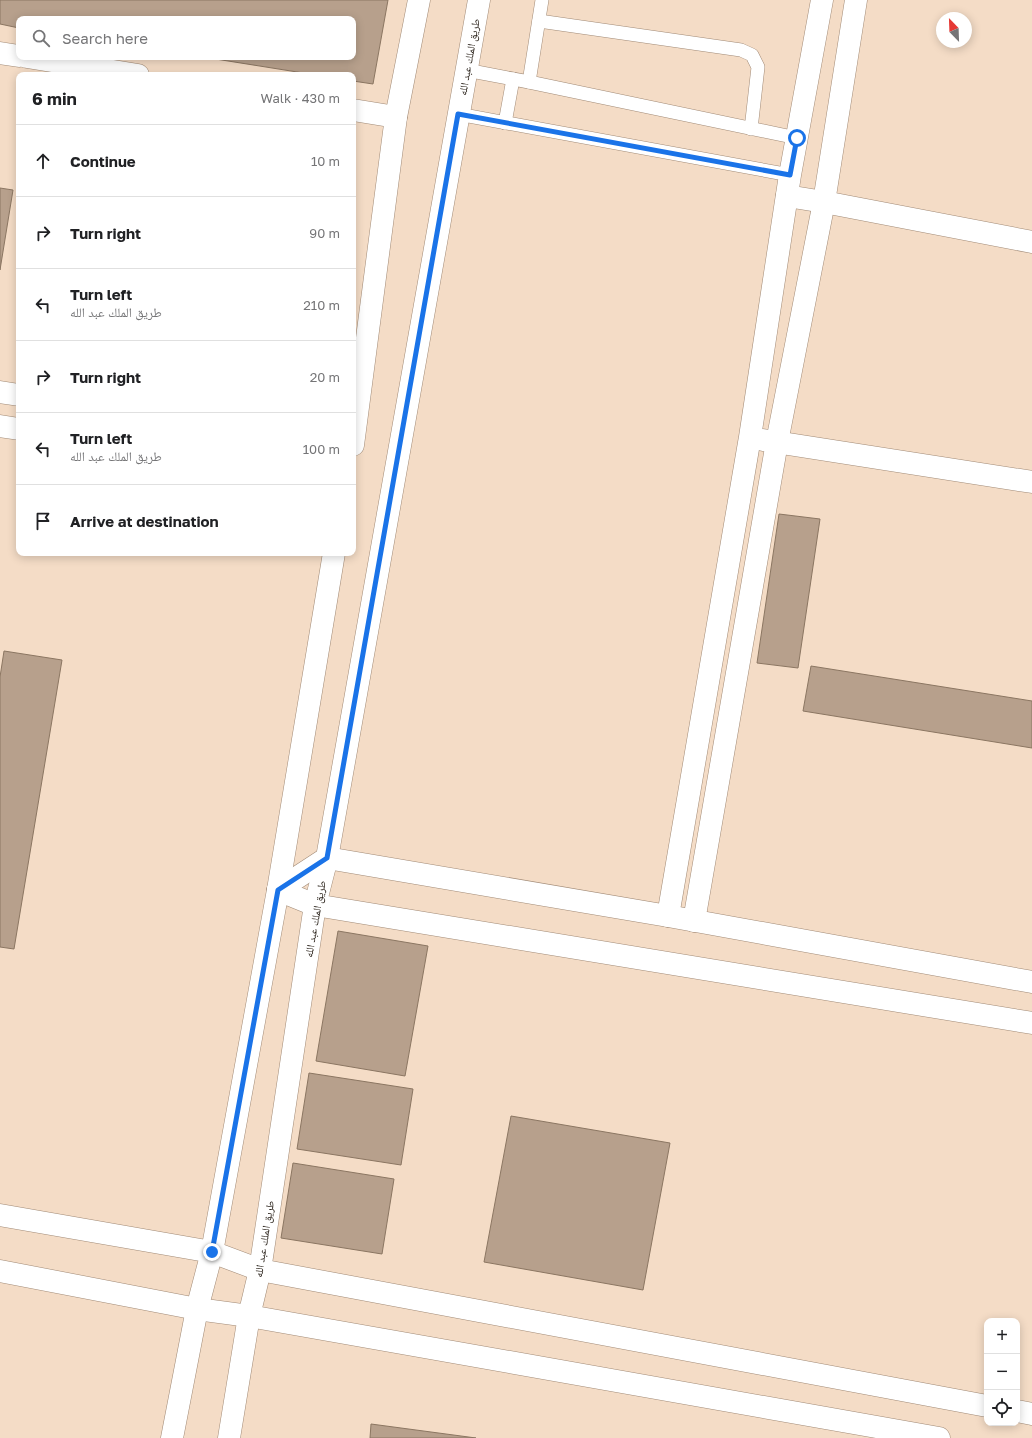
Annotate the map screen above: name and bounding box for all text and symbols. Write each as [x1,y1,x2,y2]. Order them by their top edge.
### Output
north arrow [936,12,972,48]
search box [16,16,356,60]
street label: طريق الملك عبد الله [455,18,483,96]
icon: search [30,27,52,49]
text: Search here [62,29,148,47]
text: 6 min [32,88,77,109]
text: Walk · 430 m [260,90,340,106]
route start [788,129,806,147]
icon: ahead [32,150,54,172]
text: Continue [70,152,136,170]
text: 10 m [311,153,340,169]
icon: right [32,222,54,244]
text: Turn right [70,224,141,242]
text: 90 m [309,225,340,241]
text: Turn left [70,285,132,303]
icon: left [32,294,54,316]
text: 210 m [303,297,340,313]
text: طريق الملك عبد الله [70,304,162,320]
icon: right [32,366,54,388]
text: Turn right [70,368,141,386]
text: 20 m [310,369,340,385]
text: Turn left [70,429,132,447]
icon: left [32,438,54,460]
text: 100 m [303,441,340,457]
text: طريق الملك عبد الله [70,448,162,464]
icon: arrive [32,510,54,532]
text: Arrive at destination [70,512,219,530]
street label: طريق الملك عبد الله [301,880,329,958]
street label: طريق الملك عبد الله [251,1200,277,1278]
route end [203,1243,221,1261]
map controls [984,1318,1020,1426]
button: + [984,1318,1020,1354]
button: − [984,1354,1020,1390]
button: locate [984,1390,1020,1426]

